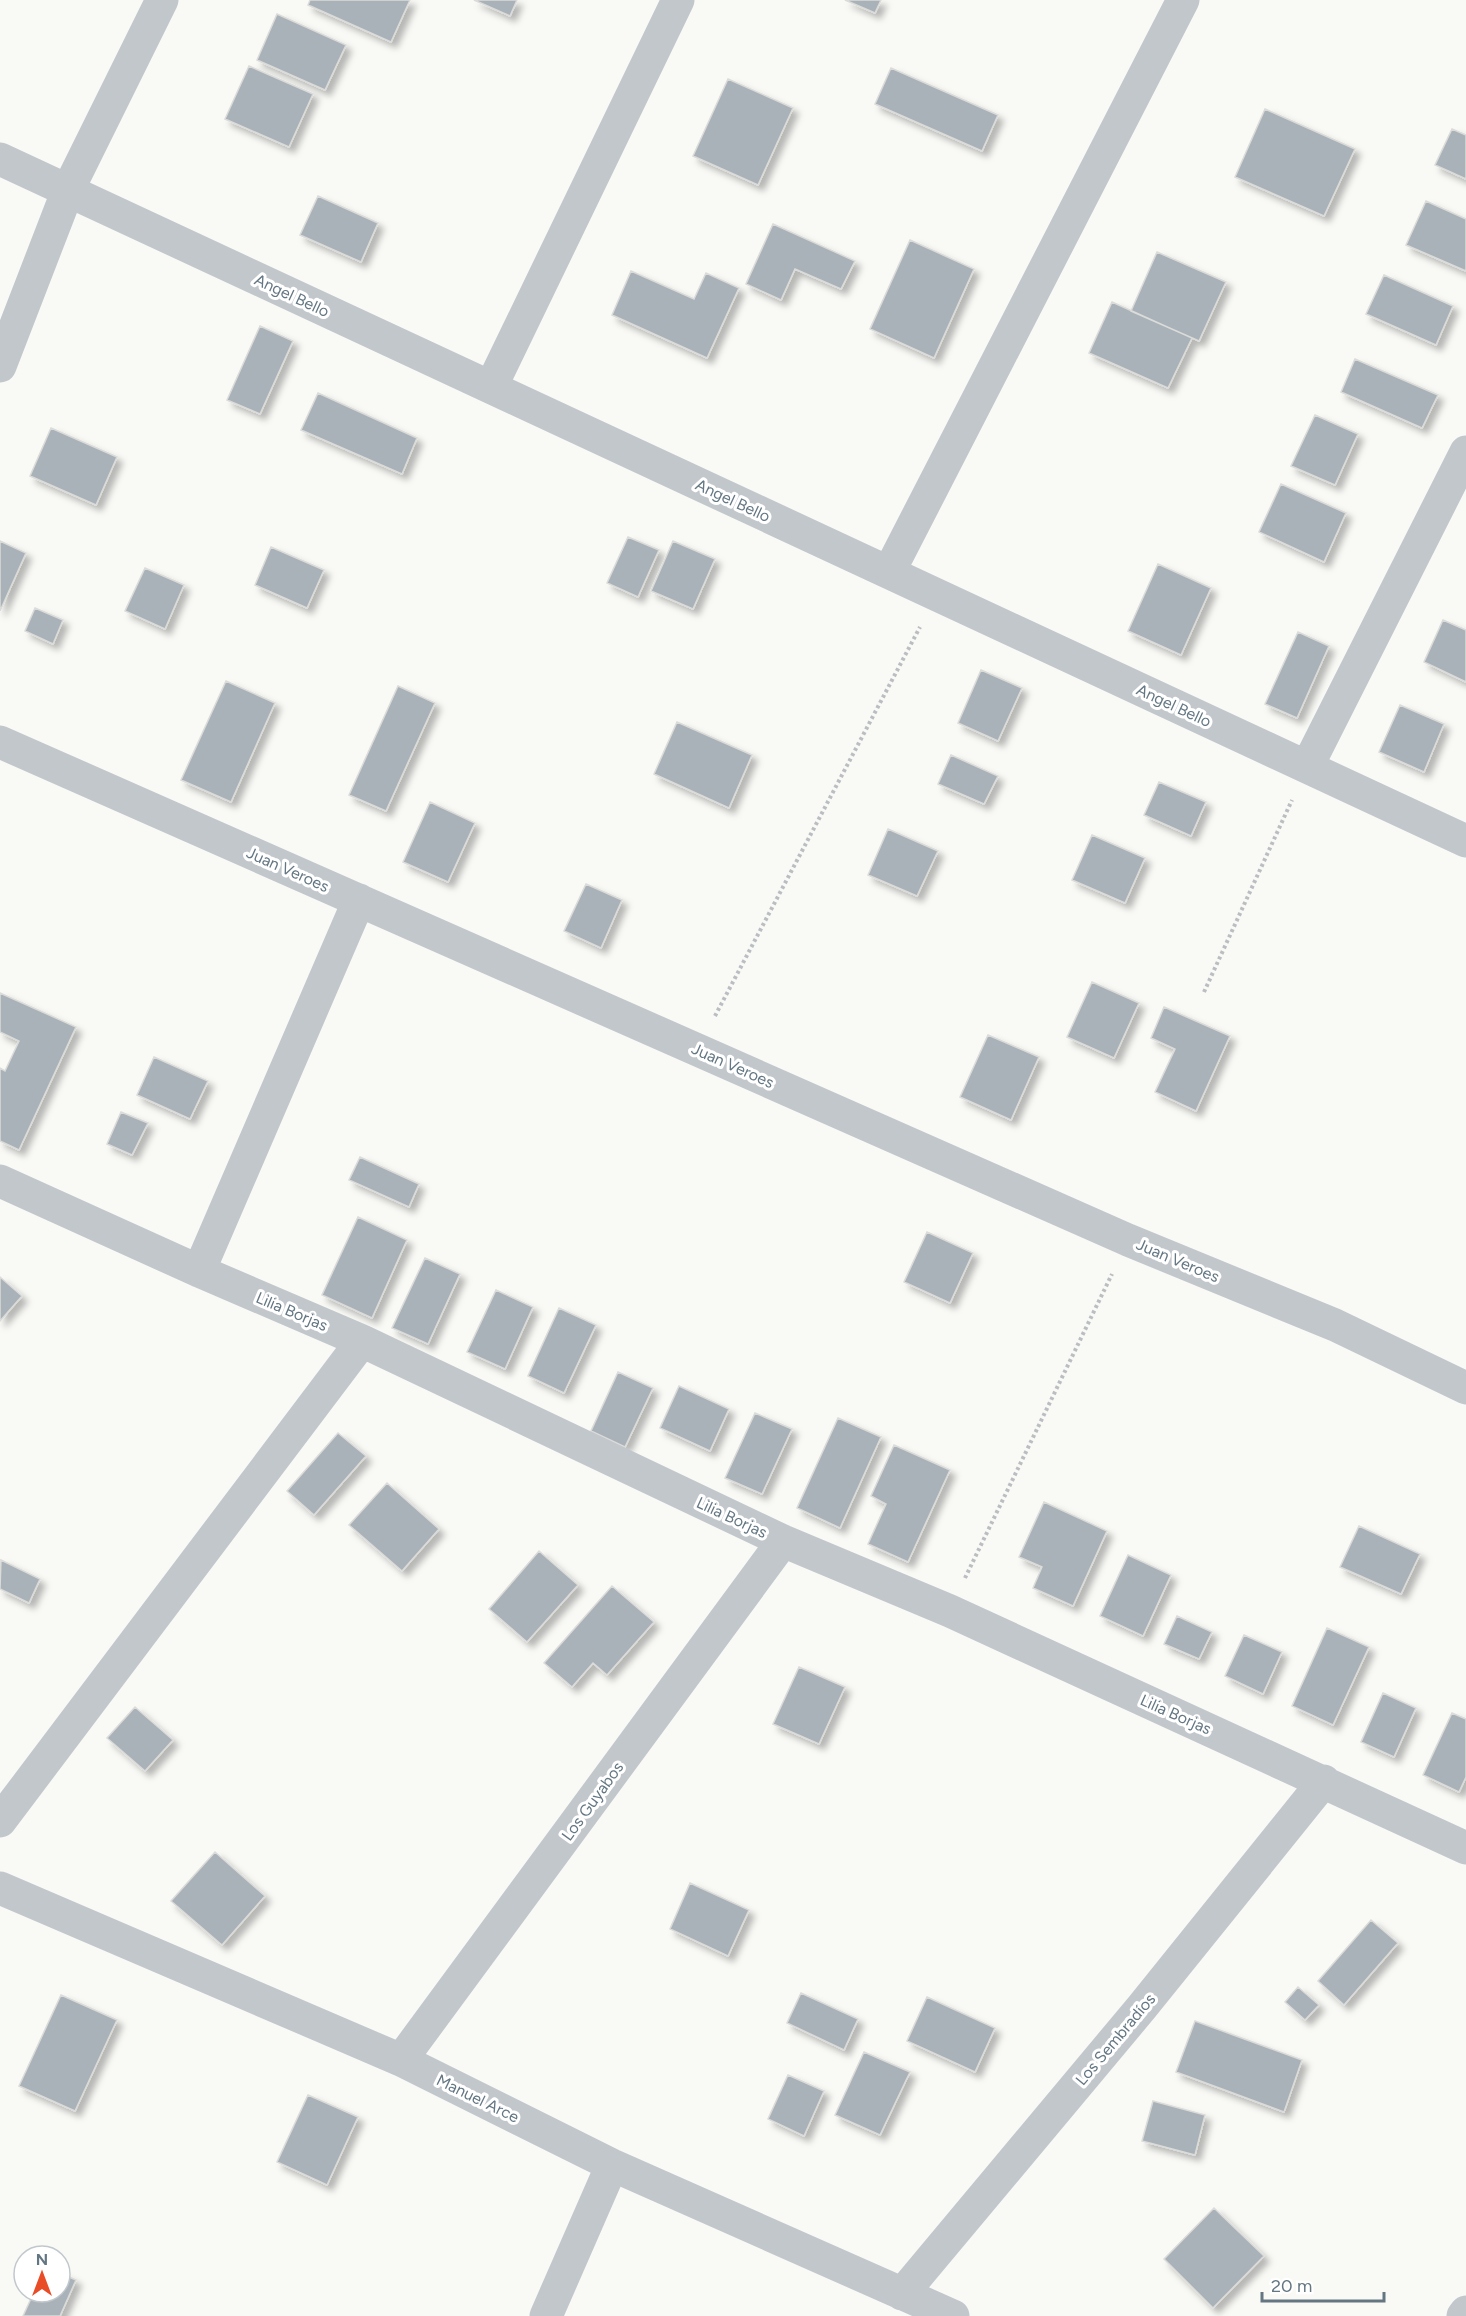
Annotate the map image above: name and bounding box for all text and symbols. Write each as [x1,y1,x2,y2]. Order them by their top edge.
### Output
street label: Angel Bello [251,270,332,321]
street label: Angel Bello [692,475,773,526]
street label: Angel Bello [1133,680,1214,731]
street label: Juan Veroes [244,843,332,896]
street label: Juan Veroes [689,1039,777,1092]
street label: Juan Veroes [1133,1234,1222,1286]
street label: Lilia Borjas [253,1288,330,1335]
street label: Lilia Borjas [693,1493,770,1542]
street label: Lilia Borjas [1137,1690,1214,1739]
street label: Los Guyabos [558,1758,627,1844]
street label: Los Sembradíos [1071,1990,1159,2089]
street label: Manuel Arce [433,2070,522,2127]
north arrow [12,2244,72,2304]
text: N [36,2250,48,2269]
scale bar [1262,2265,1384,2303]
text: 20 m [1271,2275,1312,2297]

